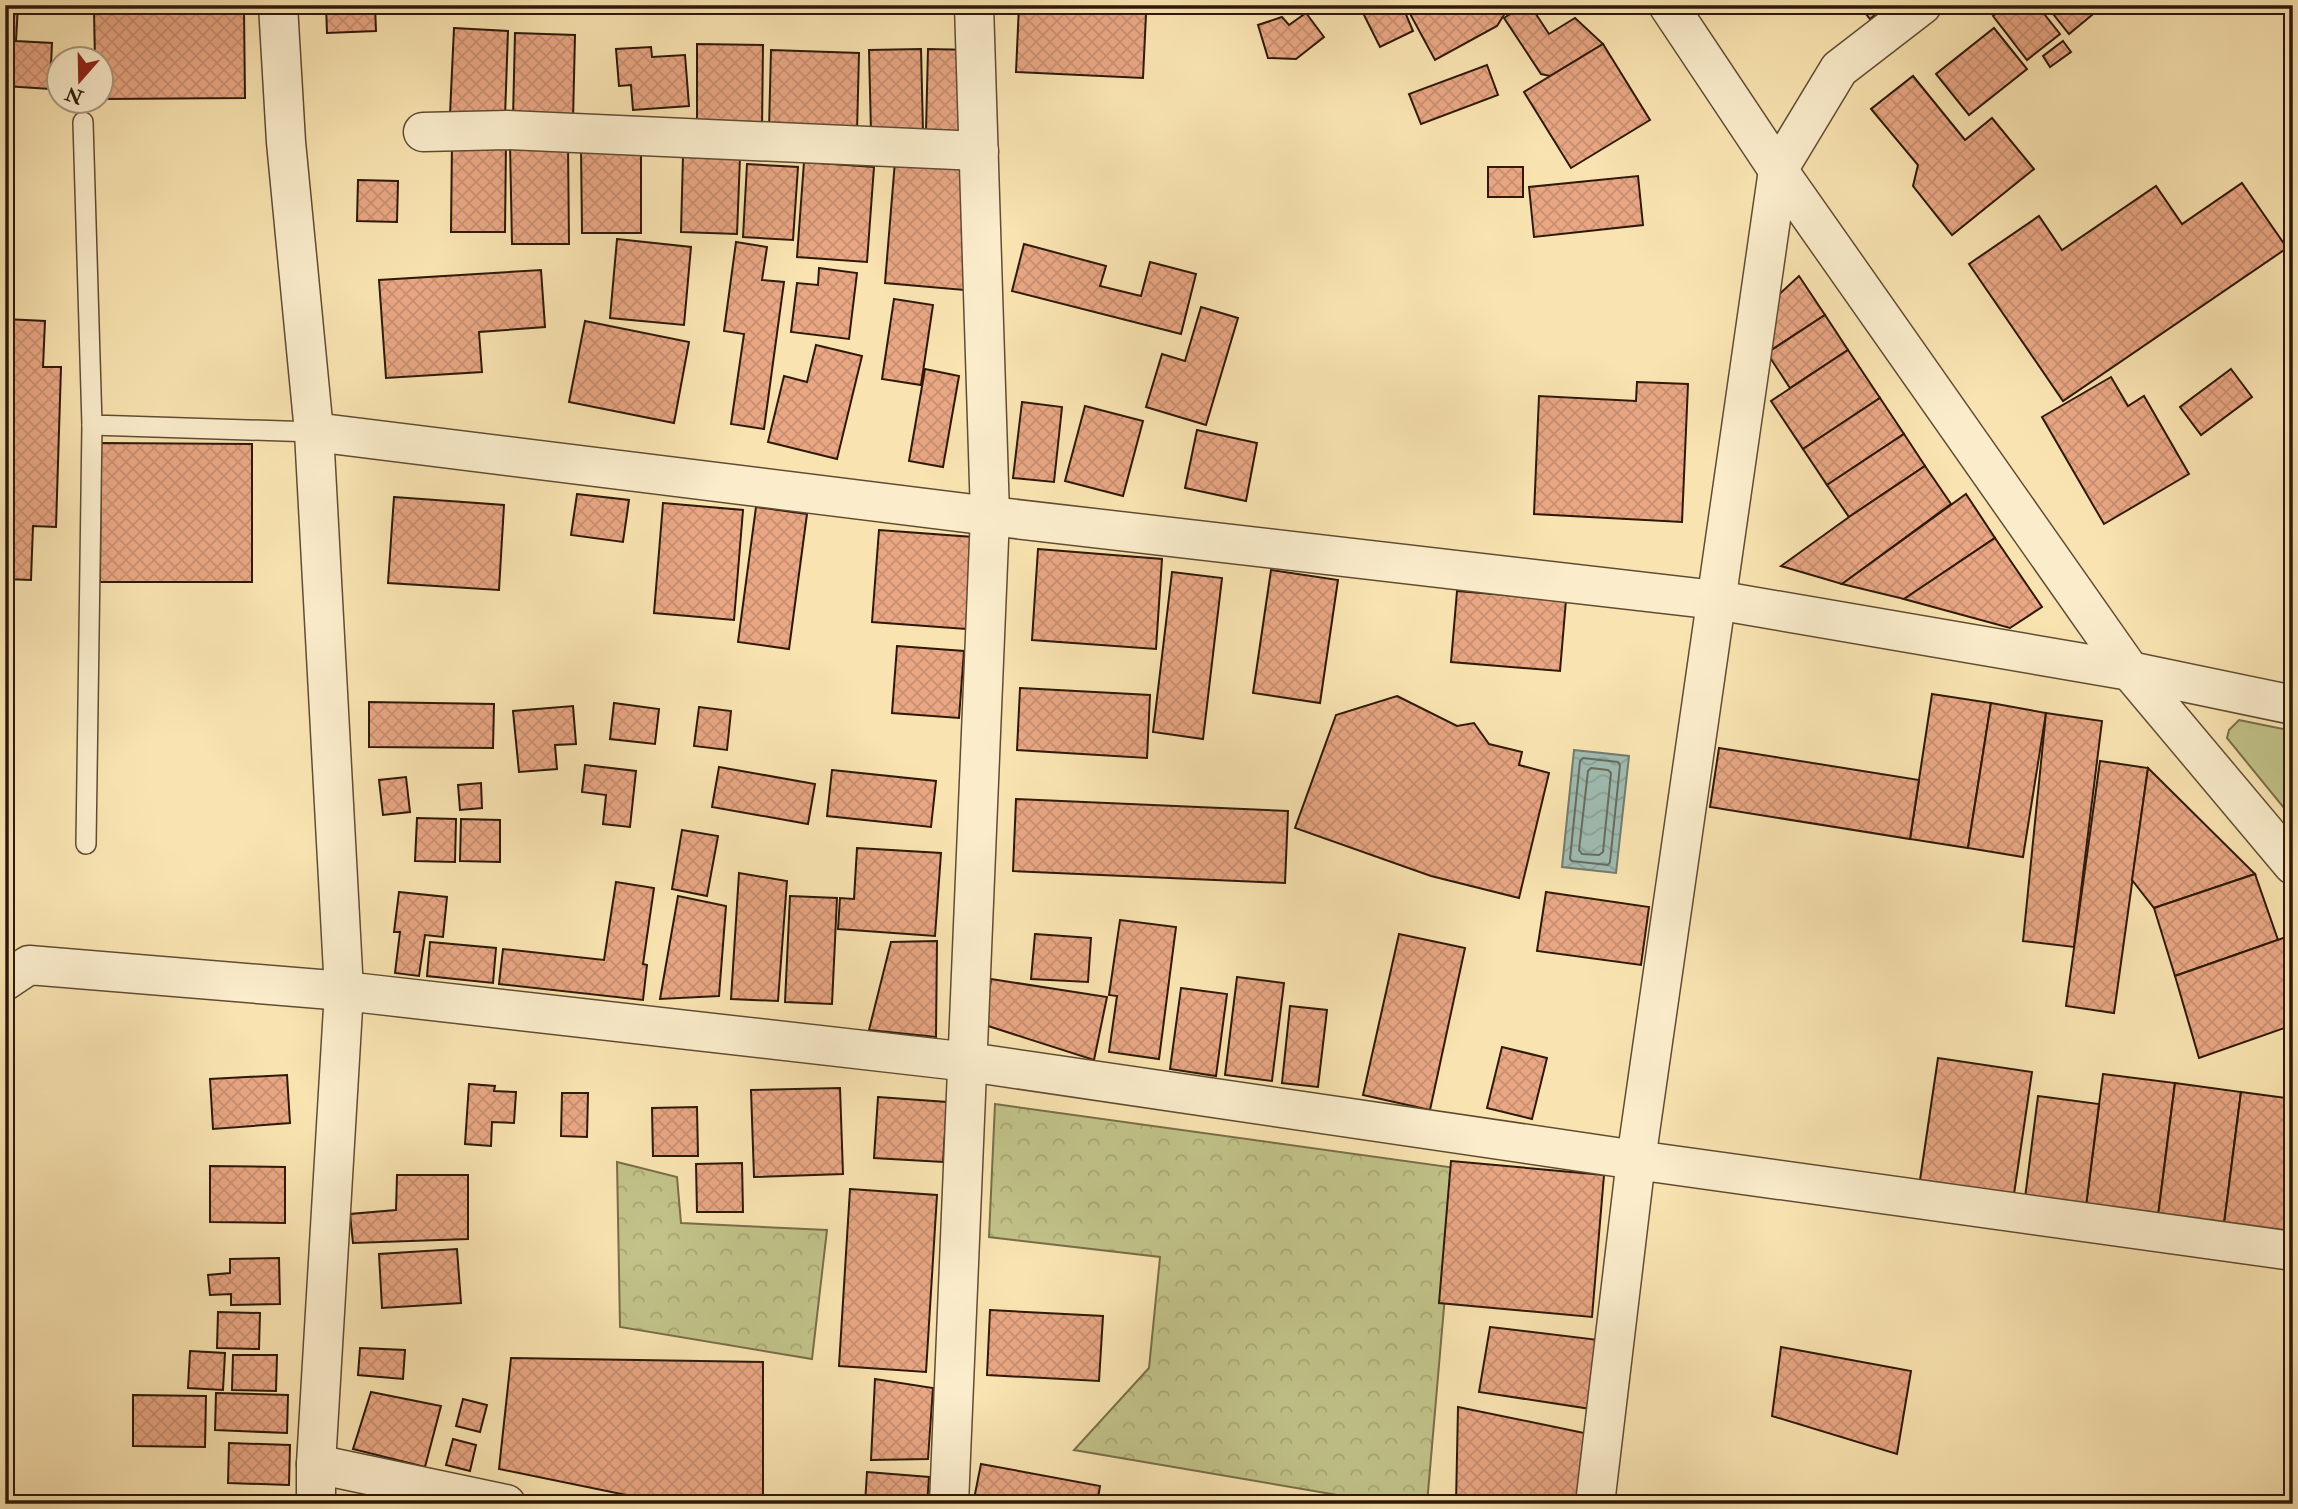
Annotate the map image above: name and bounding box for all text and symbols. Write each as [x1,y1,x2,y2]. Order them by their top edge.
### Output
north arrow [46,46,116,116]
text: N [62,81,88,110]

